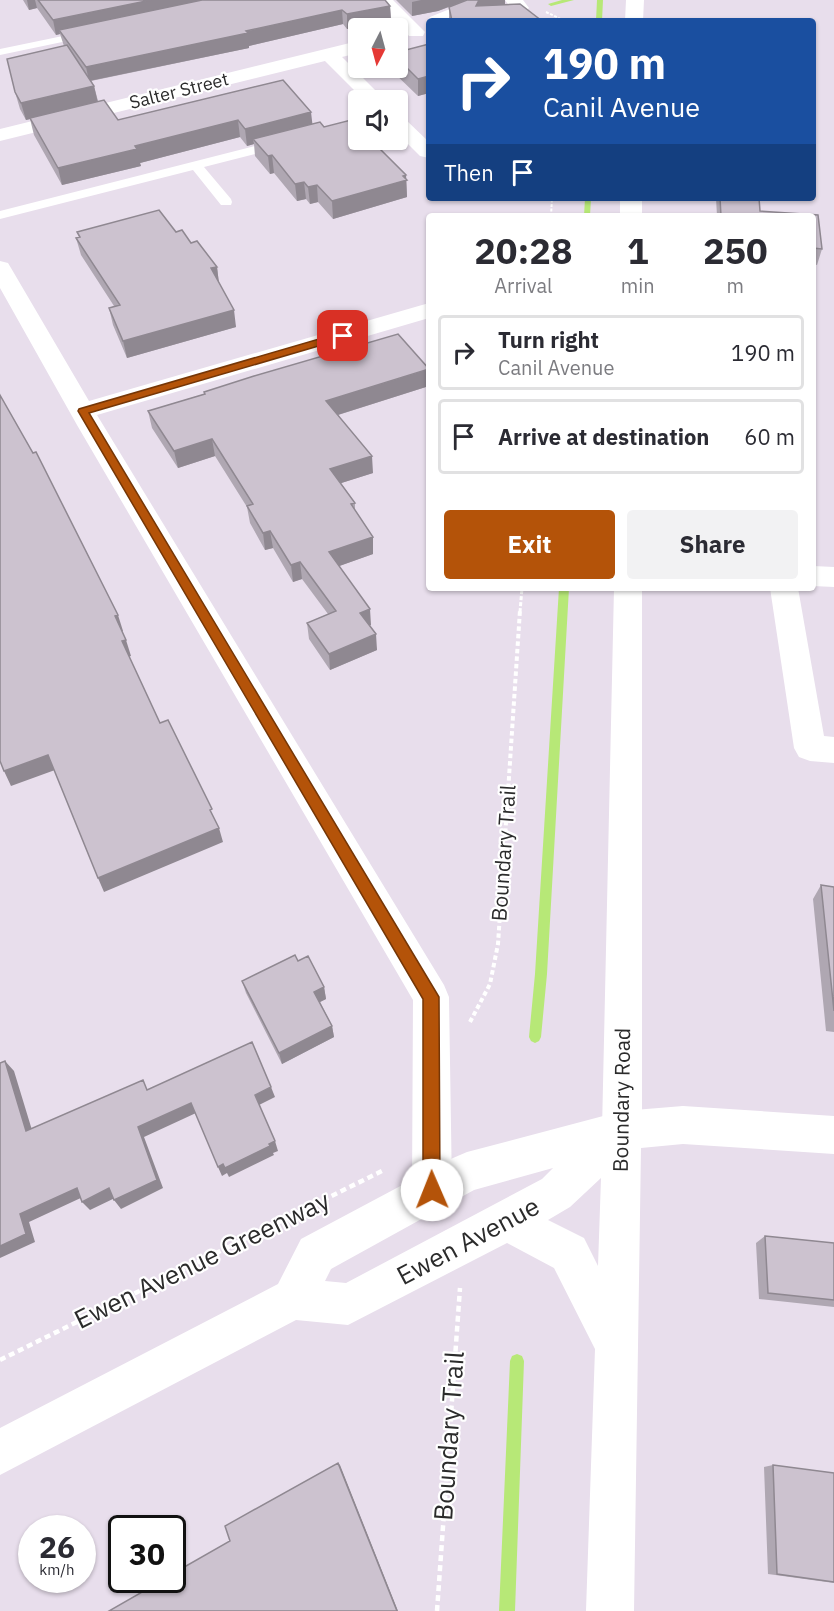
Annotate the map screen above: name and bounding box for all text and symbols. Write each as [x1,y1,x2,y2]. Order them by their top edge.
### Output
north arrow [348,18,408,78]
map controls [348,18,408,150]
text: 190 m [543,36,666,91]
icon: right [444,42,522,120]
street label: Salter Street [127,67,231,114]
text: Canil Avenue [543,89,700,124]
button: sound [348,90,408,150]
icon: arrive [506,156,539,189]
text: Then [444,158,494,187]
text: 20:28 [474,227,573,274]
text: 1 [627,227,649,274]
text: 250 [703,227,768,274]
text: Arrival [494,272,553,299]
text: min [621,272,655,299]
text: m [727,272,744,299]
pin [317,310,368,361]
icon: arrive [326,319,359,352]
text: Turn right [498,325,599,354]
icon: right [447,336,480,369]
text: 190 m [731,338,795,367]
text: Canil Avenue [498,354,614,381]
icon: arrive [447,420,480,453]
text: Arrive at destination [498,422,709,451]
text: 60 m [744,422,795,451]
button: Exit [444,510,615,579]
button: Share [627,510,798,579]
street label: Boundary Trail [484,783,522,922]
street label: Boundary Road [606,1028,636,1172]
position arrow [400,1158,464,1222]
street label: Ewen Avenue Greenway [68,1182,335,1336]
street label: Ewen Avenue [390,1188,545,1292]
street label: Boundary Trail [425,1350,471,1522]
speed limit sign: 30 [108,1515,186,1593]
text: 26 [39,1527,75,1566]
text: km/h [39,1560,75,1579]

